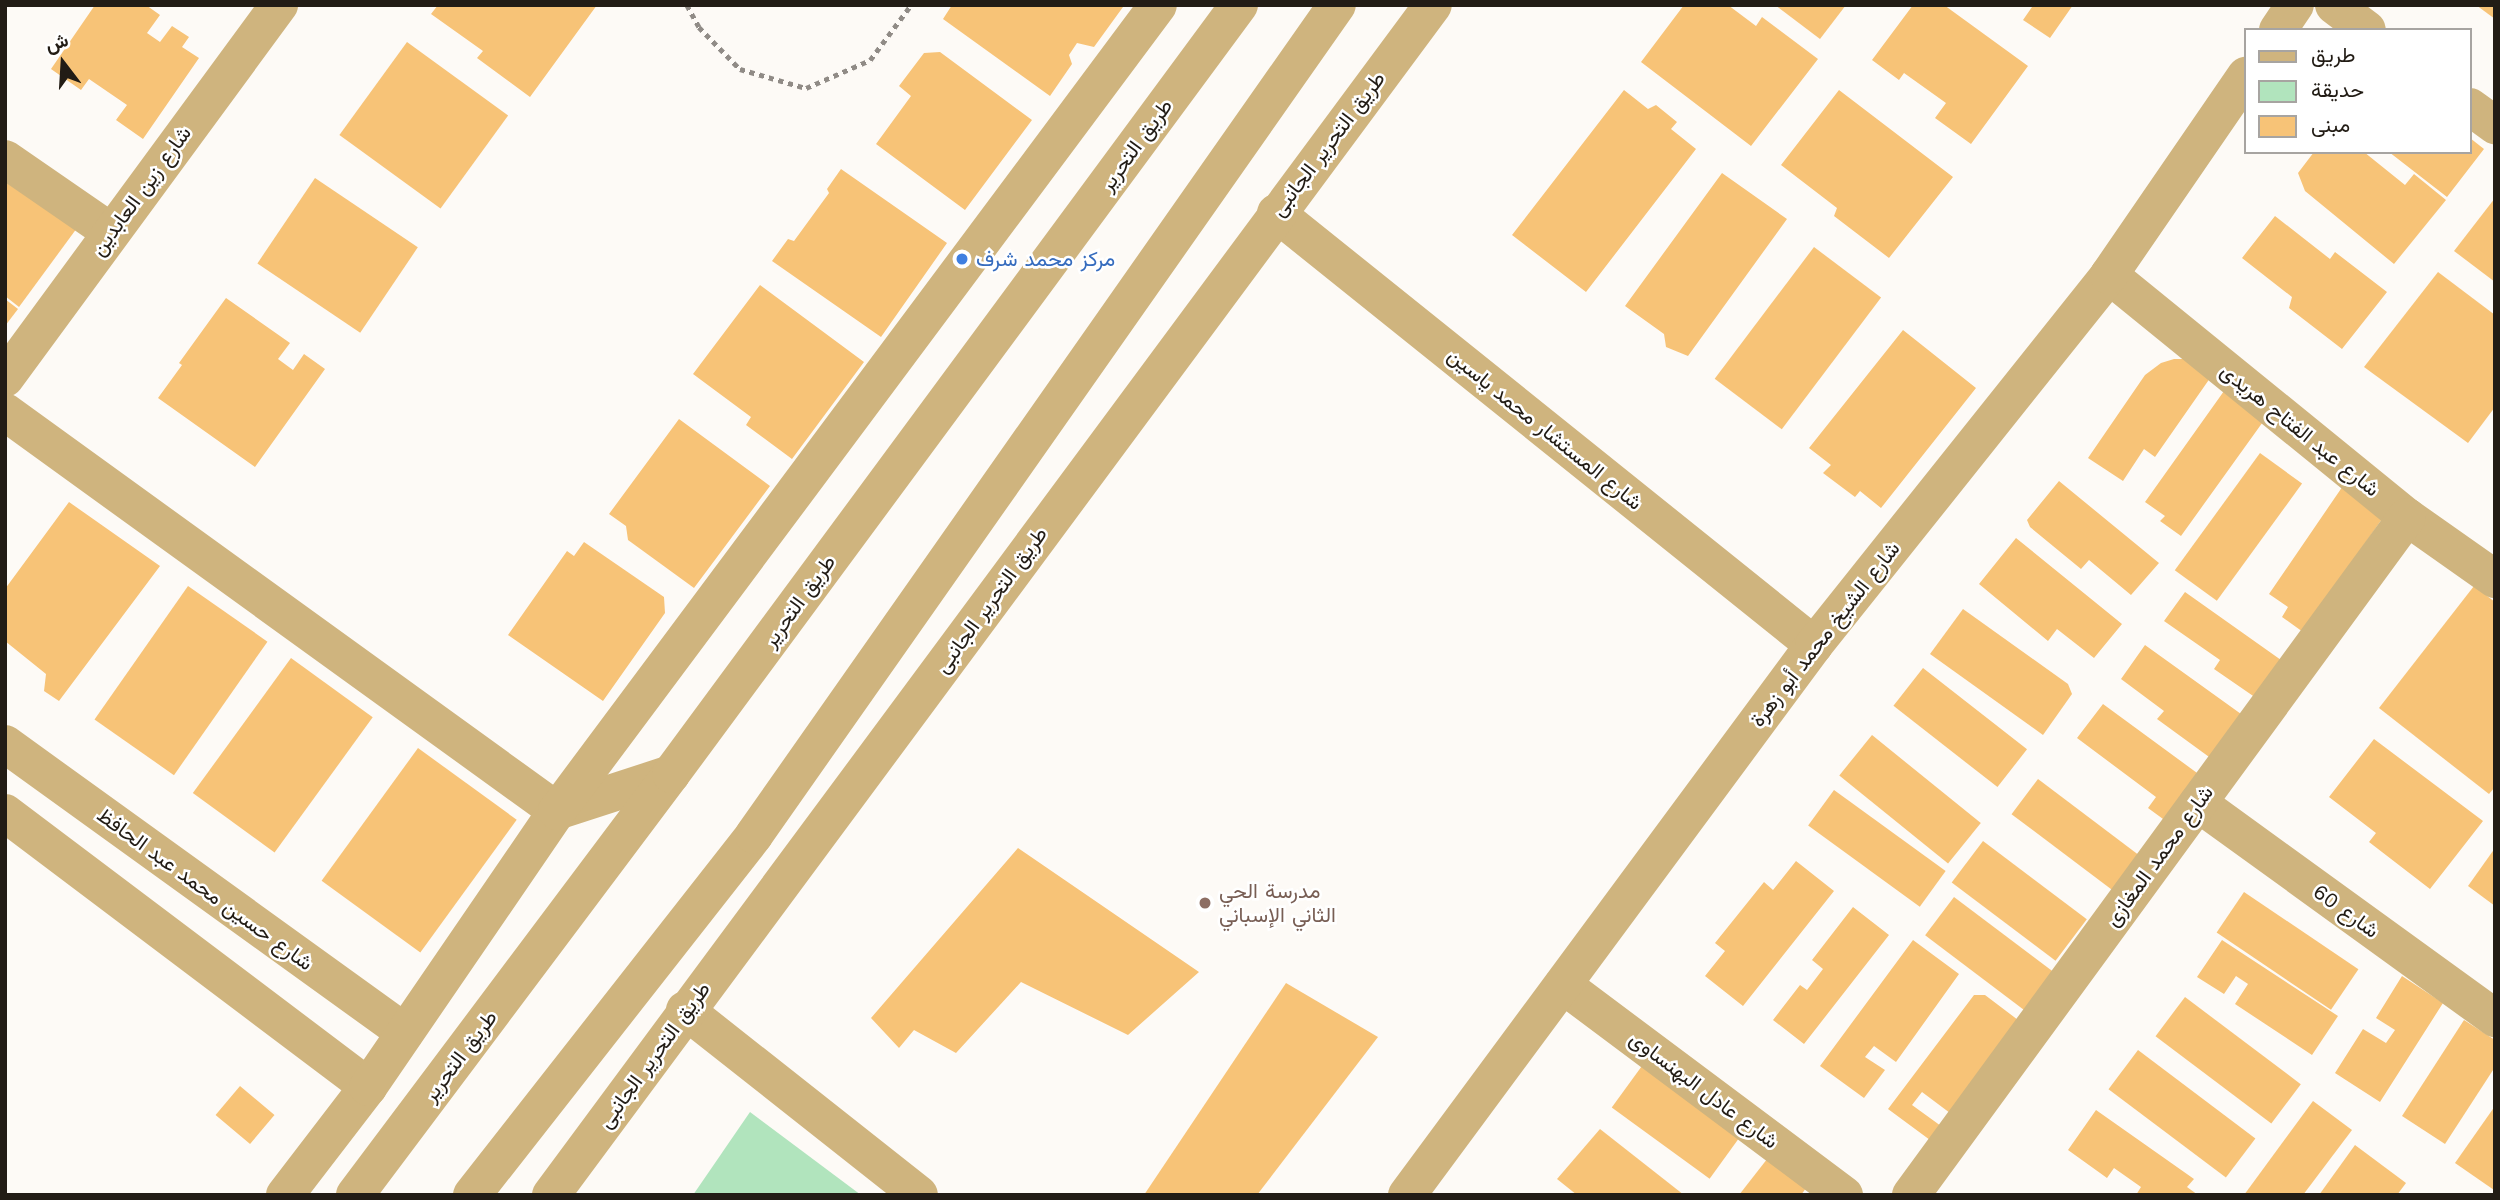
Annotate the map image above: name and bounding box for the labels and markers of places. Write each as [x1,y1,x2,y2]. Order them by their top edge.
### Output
place label: مركز محمد شرف [976,246,1115,272]
marker: مركز محمد شرف [954,251,970,267]
place label: مدرسة الحي الثاني الإسباني [1219,878,1336,928]
marker: مدرسة الحي الثاني الإسباني [1197,895,1213,911]

